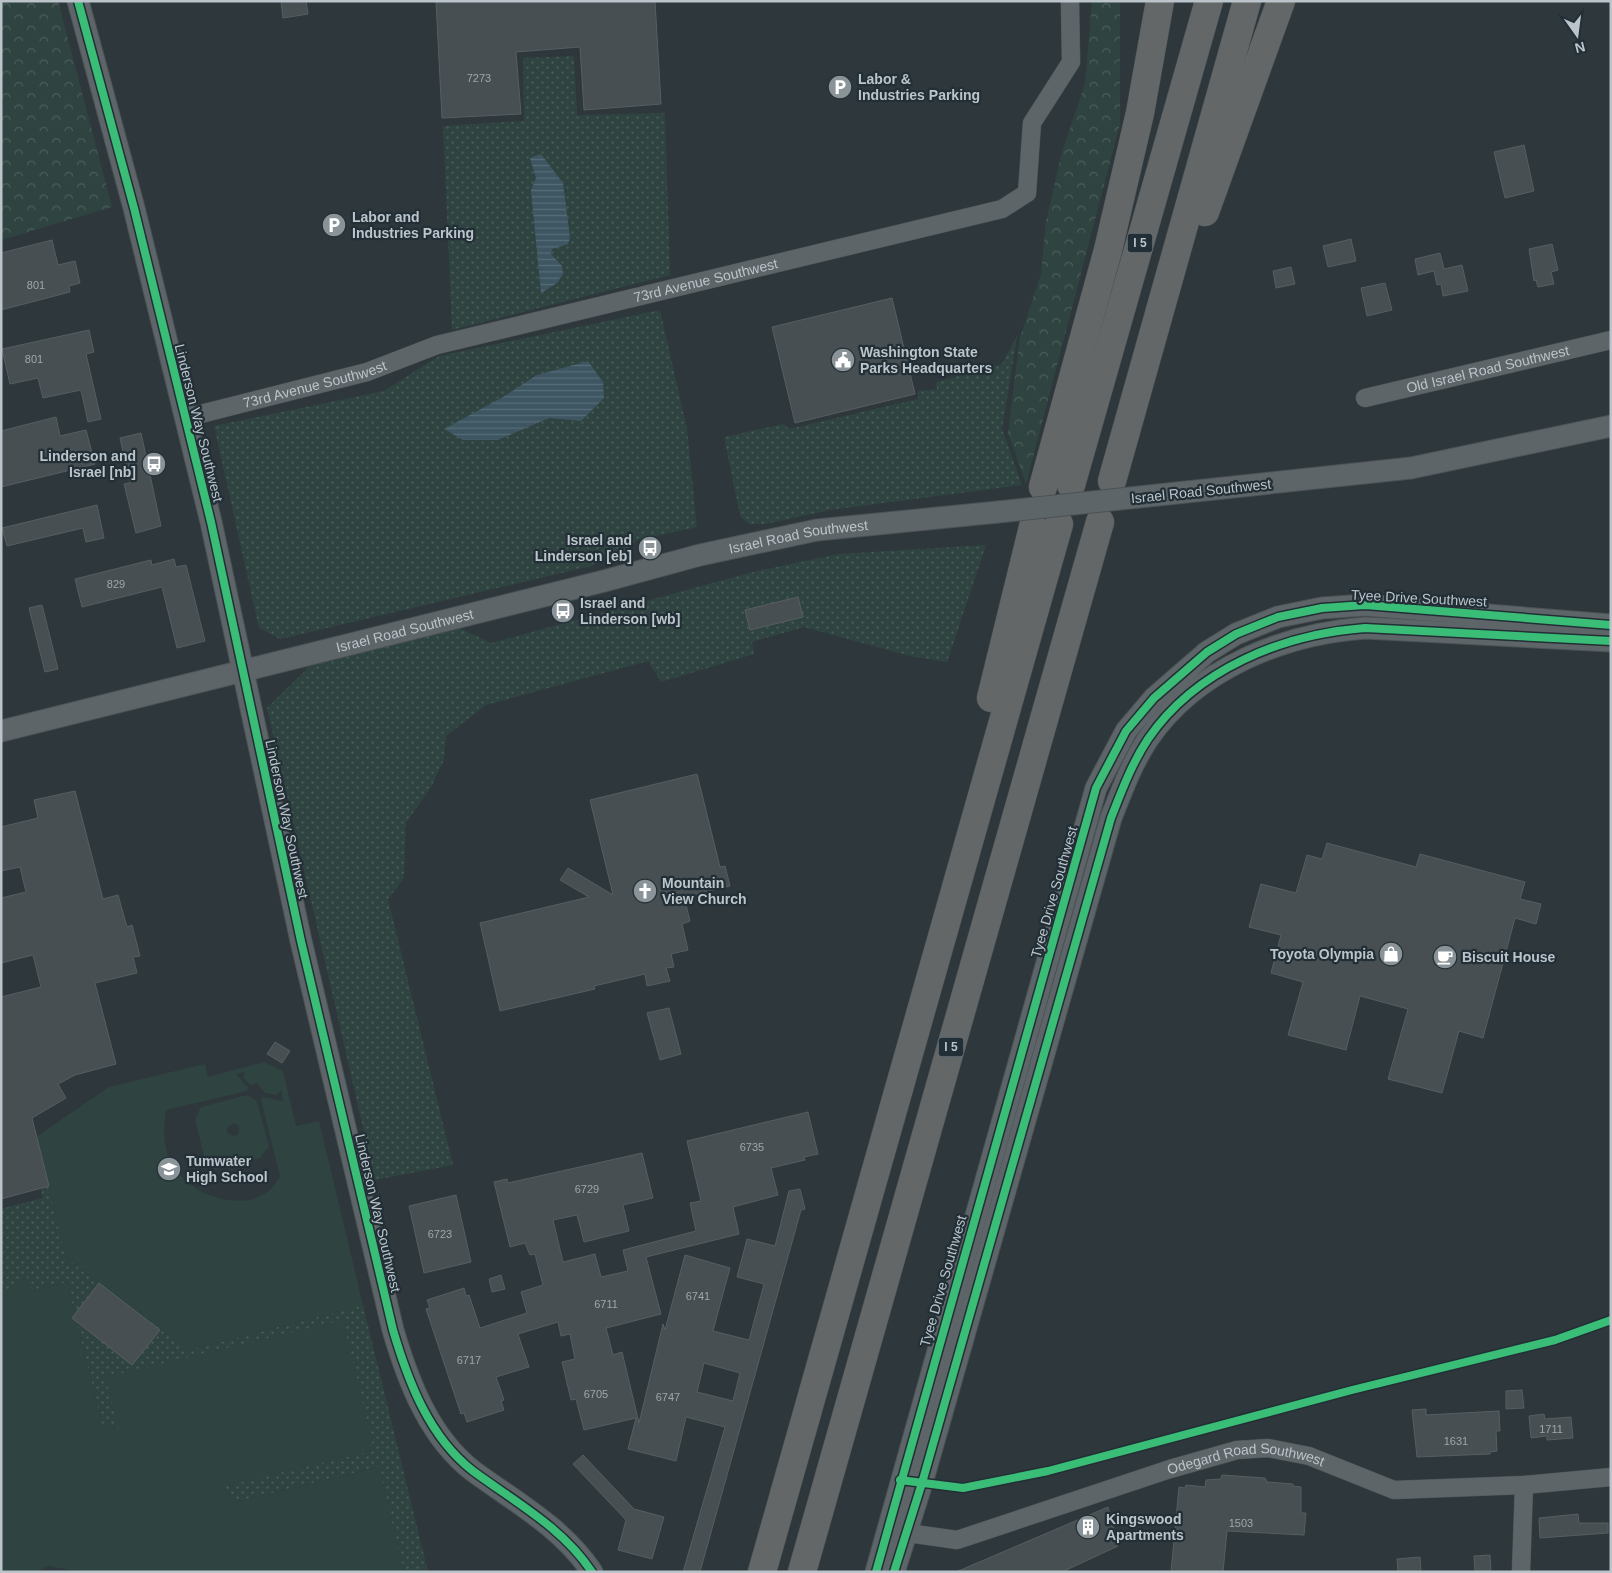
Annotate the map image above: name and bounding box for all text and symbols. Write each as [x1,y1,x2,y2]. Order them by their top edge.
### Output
north arrow [1552,10,1602,60]
text: N [1573,39,1587,57]
place label: Labor & Industries Parking [858,71,980,103]
house number: 7273 [467,72,491,84]
parking icon: Labor & Industries Parking [827,74,853,100]
place label: Labor and Industries Parking [352,209,474,241]
parking icon: Labor and Industries Parking [321,212,347,238]
road number: I 5 [1128,234,1152,252]
street label: 73rd Avenue Southwest [632,255,779,305]
house number: 801 [27,279,45,291]
street label: Linderson Way Southwest [172,342,226,504]
street label: Old Israel Road Southwest [1405,342,1571,396]
place label: Washington State Parks Headquarters [860,344,993,376]
public building icon: Washington State Parks Headquarters [830,347,856,373]
house number: 801 [25,353,43,365]
street label: 73rd Avenue Southwest [241,357,389,411]
place label: Linderson and Israel [nb] [40,448,136,480]
bus stop icon: Linderson and Israel [nb] [141,451,167,477]
street label: Israel Road Southwest [1130,476,1272,506]
street label: Israel Road Southwest [727,517,869,557]
place label: Israel and Linderson [eb] [535,532,632,564]
bus stop icon: Israel and Linderson [eb] [637,535,663,561]
house number: 829 [107,578,125,590]
street label: Tyee Drive Southwest [1351,586,1488,610]
place label: Israel and Linderson [wb] [580,595,680,627]
bus stop icon: Israel and Linderson [wb] [550,598,576,624]
street label: Israel Road Southwest [334,606,475,655]
street label: Linderson Way Southwest [262,738,312,900]
street label: Tyee Drive Southwest [1028,824,1080,960]
place label: Mountain View Church [662,875,747,907]
church icon: Mountain View Church [632,878,658,904]
shop icon: Toyota Olympia [1378,941,1404,967]
cafe icon: Biscuit House [1432,944,1458,970]
place label: Toyota Olympia [1270,946,1374,962]
place label: Biscuit House [1462,949,1556,965]
road number: I 5 [938,1038,964,1056]
street label: Linderson Way Southwest [352,1132,404,1294]
house number: 6735 [740,1141,764,1153]
place label: Tumwater High School [186,1153,268,1185]
school or university icon: Tumwater High School [156,1156,182,1182]
house number: 6729 [575,1183,599,1195]
street label: Tyee Drive Southwest [917,1213,969,1349]
house number: 6723 [428,1228,452,1240]
house number: 6741 [686,1290,710,1302]
house number: 6711 [594,1298,618,1310]
house number: 6717 [457,1354,481,1366]
house number: 6705 [584,1388,608,1400]
house number: 6747 [656,1391,680,1403]
house number: 1711 [1539,1423,1563,1435]
house number: 1631 [1444,1435,1468,1447]
street label: Odegard Road Southwest [1165,1440,1327,1477]
place label: Kingswood Apartments [1106,1511,1184,1543]
building icon: Kingswood Apartments [1075,1514,1101,1540]
house number: 1503 [1229,1517,1253,1529]

